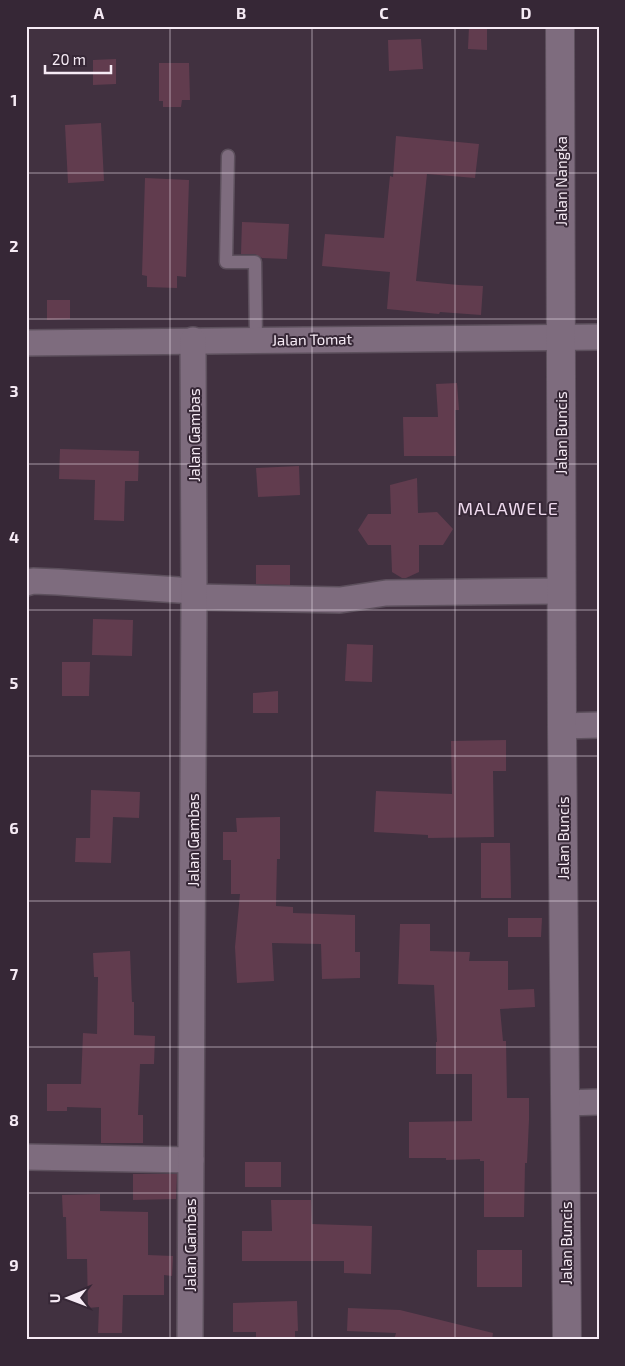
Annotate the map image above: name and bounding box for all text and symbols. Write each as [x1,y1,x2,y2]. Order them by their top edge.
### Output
text: A [94,3,105,22]
text: B [236,3,246,22]
text: C [379,3,389,22]
text: D [521,3,532,22]
scale bar [45,42,111,74]
text: 20 m [52,50,86,68]
text: 1 [11,90,17,109]
street label: Jalan Nangka [552,136,570,226]
text: 2 [9,236,19,255]
street label: Jalan Tomat [272,329,353,349]
text: 3 [9,381,19,400]
street label: Jalan Gambas [185,388,203,482]
street label: Jalan Buncis [552,391,570,475]
district label: MALAWELE [457,497,559,519]
text: 4 [9,527,19,546]
text: 5 [10,673,19,692]
street label: Jalan Gambas [184,793,202,887]
street label: Jalan Buncis [554,796,572,880]
text: 6 [9,818,19,837]
text: 7 [10,964,19,983]
text: 8 [9,1110,19,1129]
street label: Jalan Gambas [181,1198,199,1292]
street label: Jalan Buncis [557,1201,575,1285]
text: 9 [9,1255,19,1274]
north arrow [42,1274,92,1324]
text: U [46,1293,63,1303]

